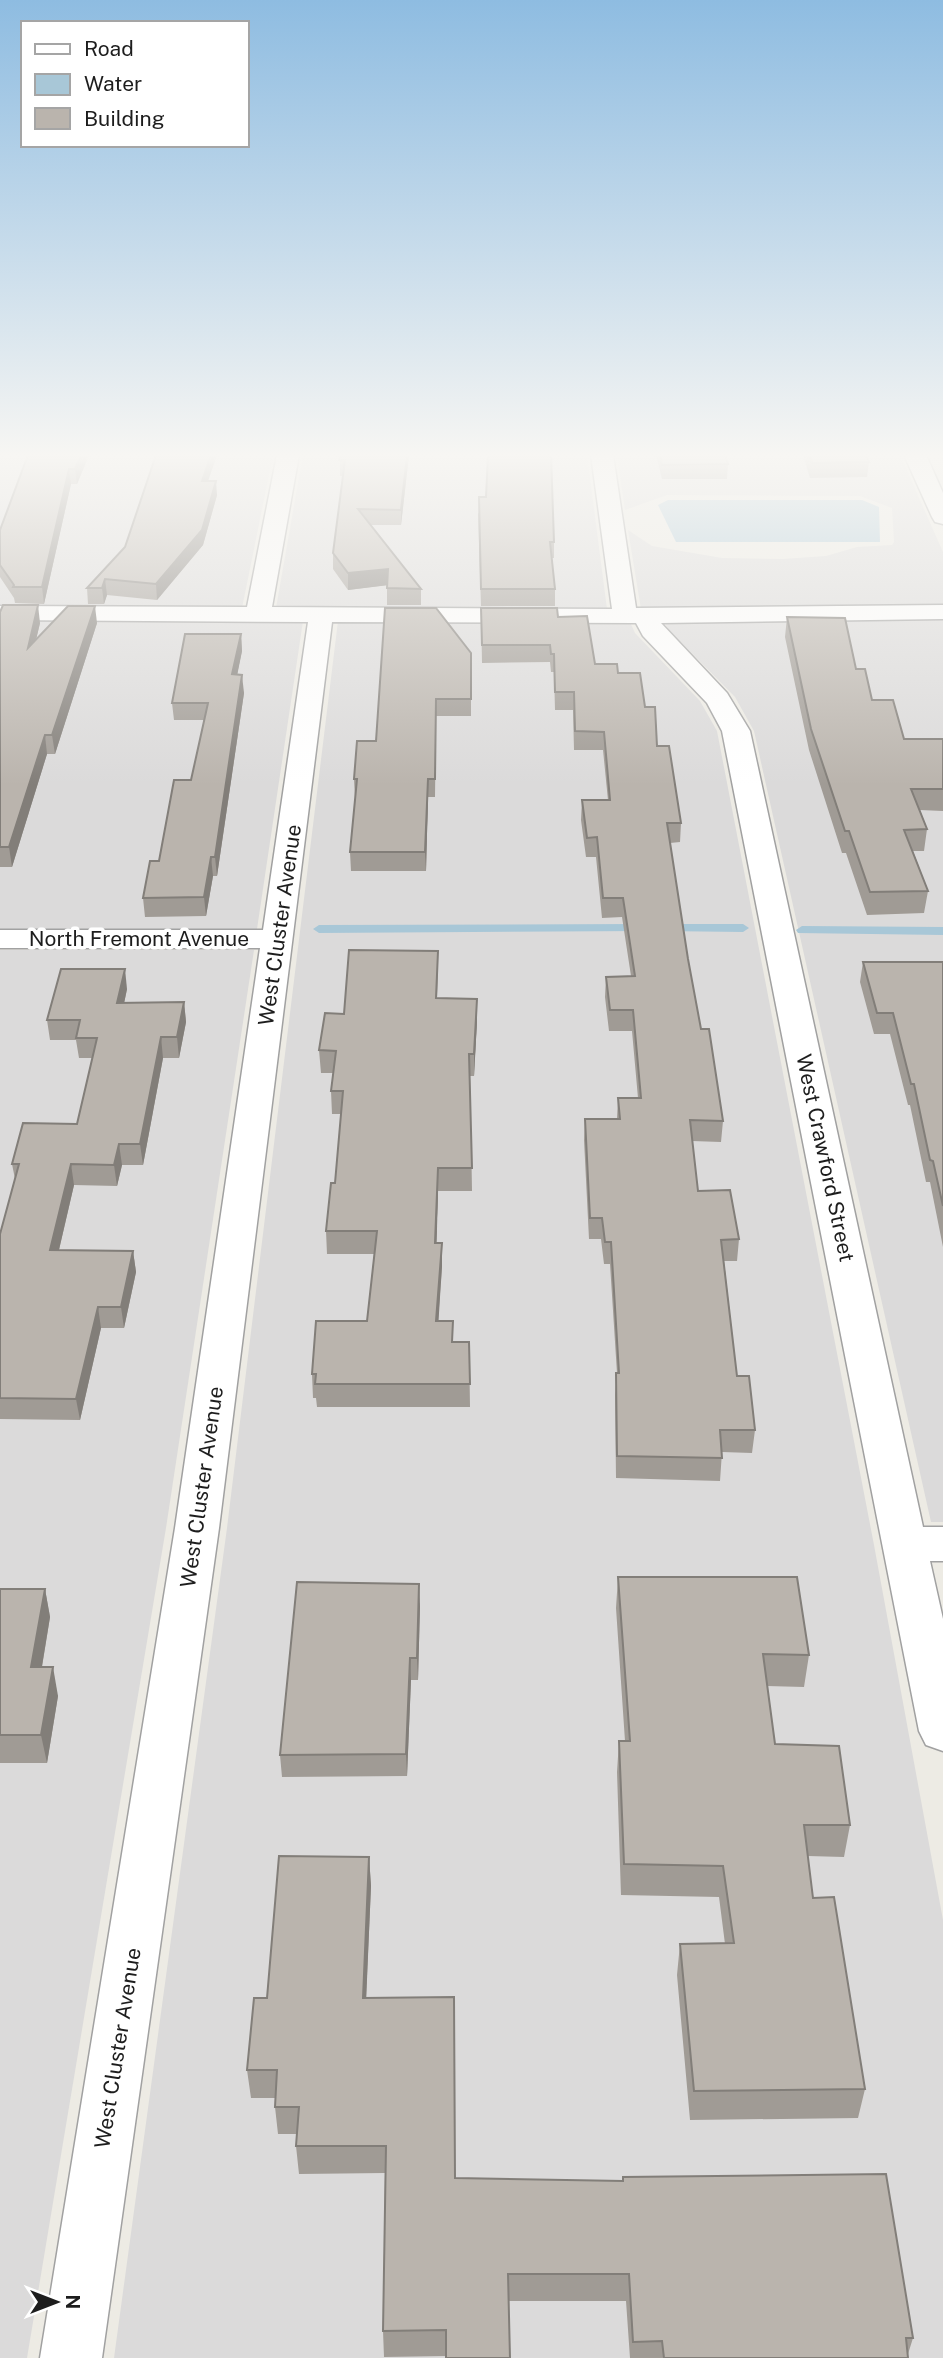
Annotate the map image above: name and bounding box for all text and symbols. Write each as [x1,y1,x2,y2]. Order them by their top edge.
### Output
legend [21,21,248,147]
text: Road [84,36,134,61]
text: Water [84,71,142,96]
text: Building [84,106,165,131]
street label: West Cluster Avenue [253,823,306,1027]
street label: North Fremont Avenue [29,926,249,951]
street label: West Crawford Street [791,1052,860,1264]
street label: West Cluster Avenue [175,1385,228,1589]
street label: West Cluster Avenue [89,1946,146,2150]
north arrow [21,2267,91,2337]
text: N [62,2295,84,2309]

